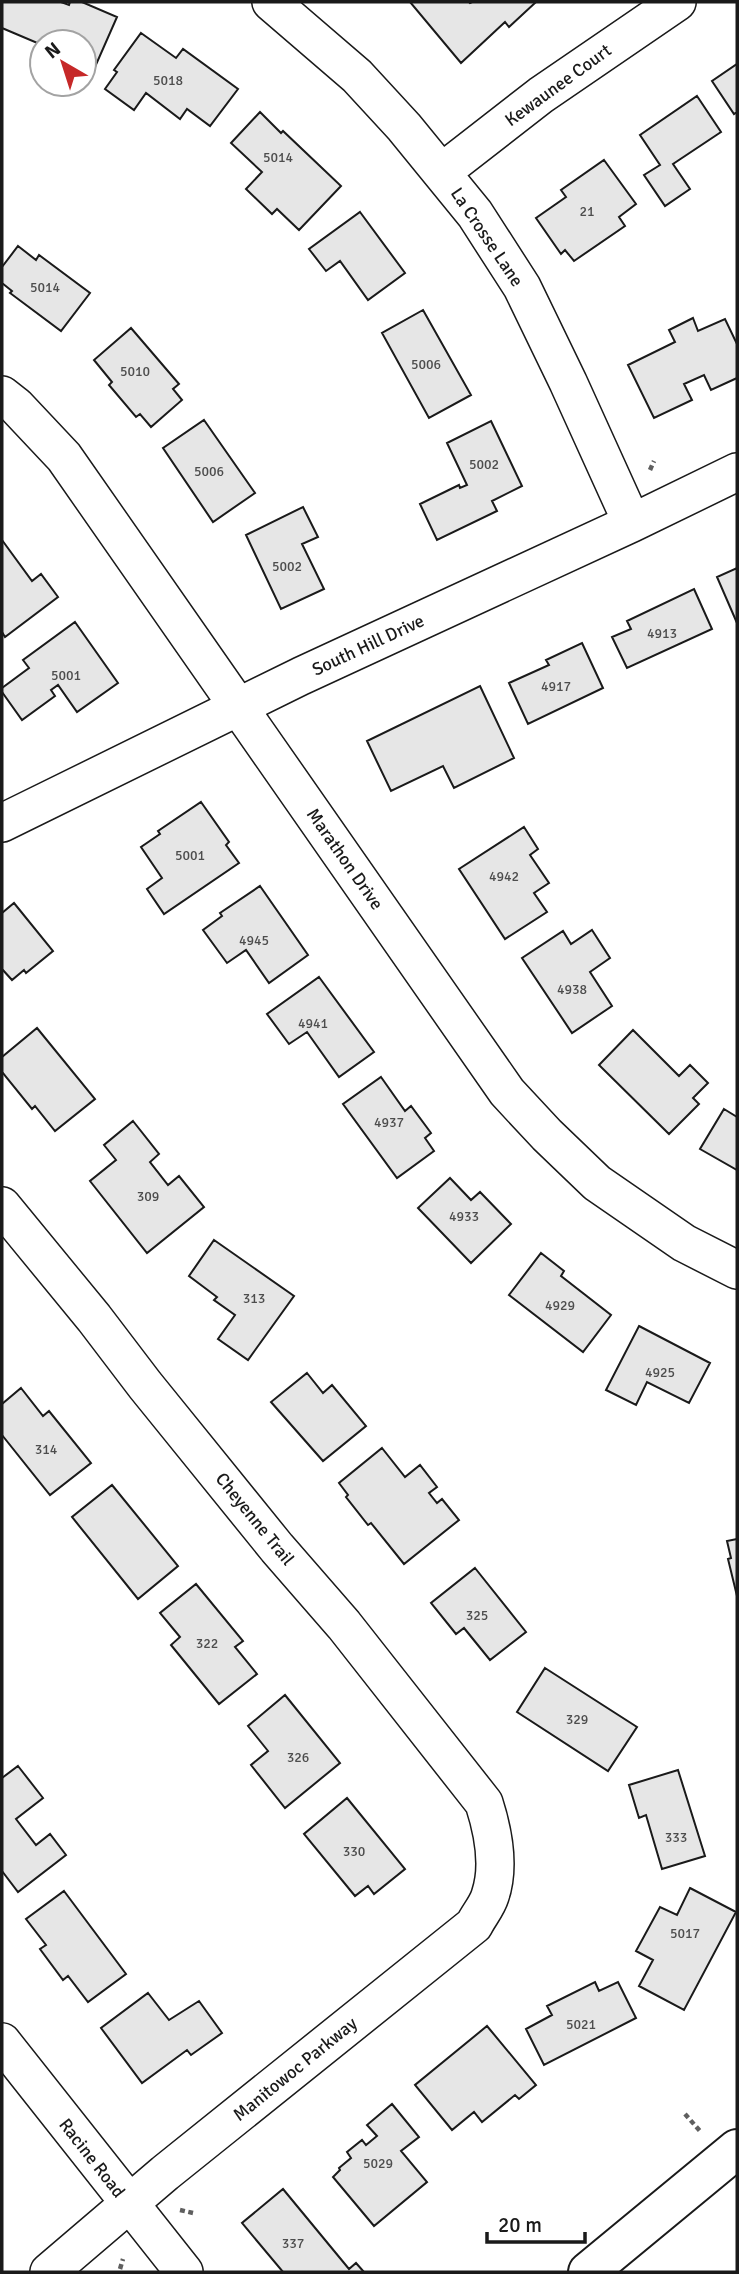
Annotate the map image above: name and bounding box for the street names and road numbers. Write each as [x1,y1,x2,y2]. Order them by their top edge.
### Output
street label: Kewaunee Court [501,39,615,131]
street label: La Crosse Lane [446,183,528,291]
street label: South Hill Drive [309,609,427,681]
street label: Marathon Drive [302,804,388,914]
street label: Cheyenne Trail [211,1468,299,1570]
street label: Manitowoc Parkway [229,2012,362,2126]
street label: Racine Road [54,2114,130,2202]

